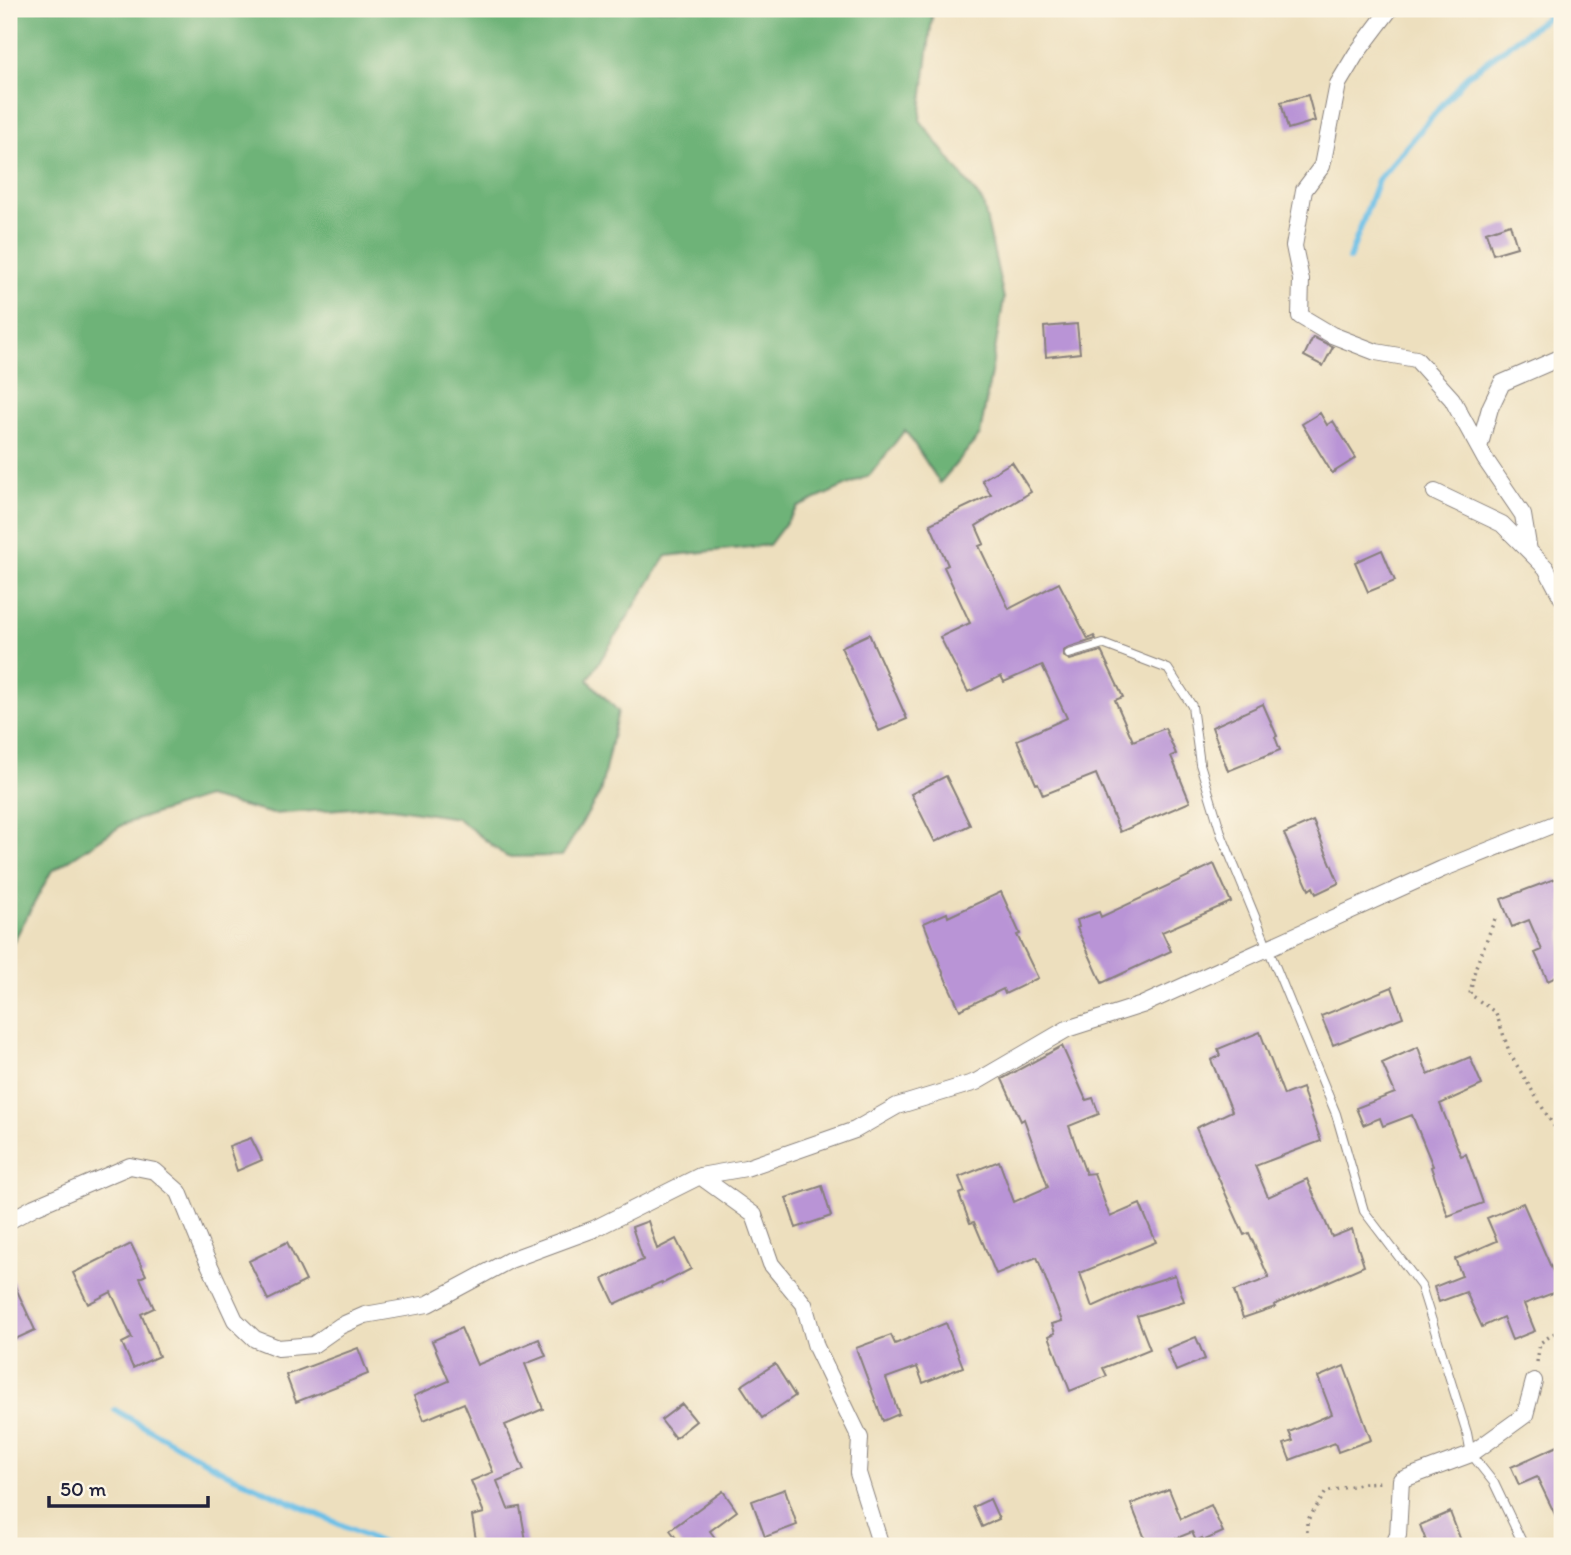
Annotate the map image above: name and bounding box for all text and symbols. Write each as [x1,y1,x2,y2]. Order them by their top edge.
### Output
scale bar [49,1464,208,1508]
text: 50 m [60,1476,107,1501]

